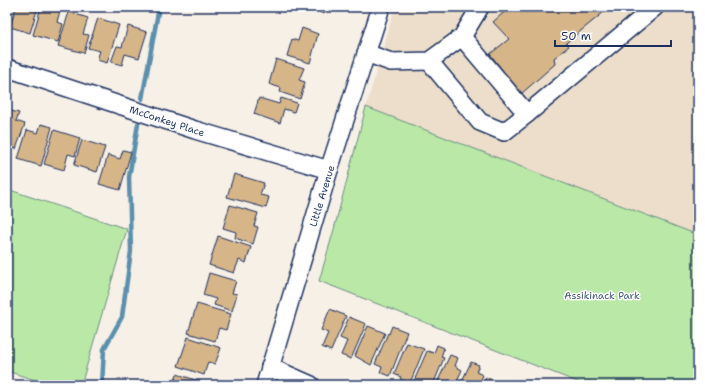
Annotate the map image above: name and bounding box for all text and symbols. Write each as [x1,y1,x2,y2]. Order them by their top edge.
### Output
scale bar [555,22,671,48]
text: 50 m [561,28,591,44]
street label: McConkey Place [128,103,206,139]
street label: Little Avenue [306,163,338,228]
park label: Assikinack Park [564,289,640,302]

